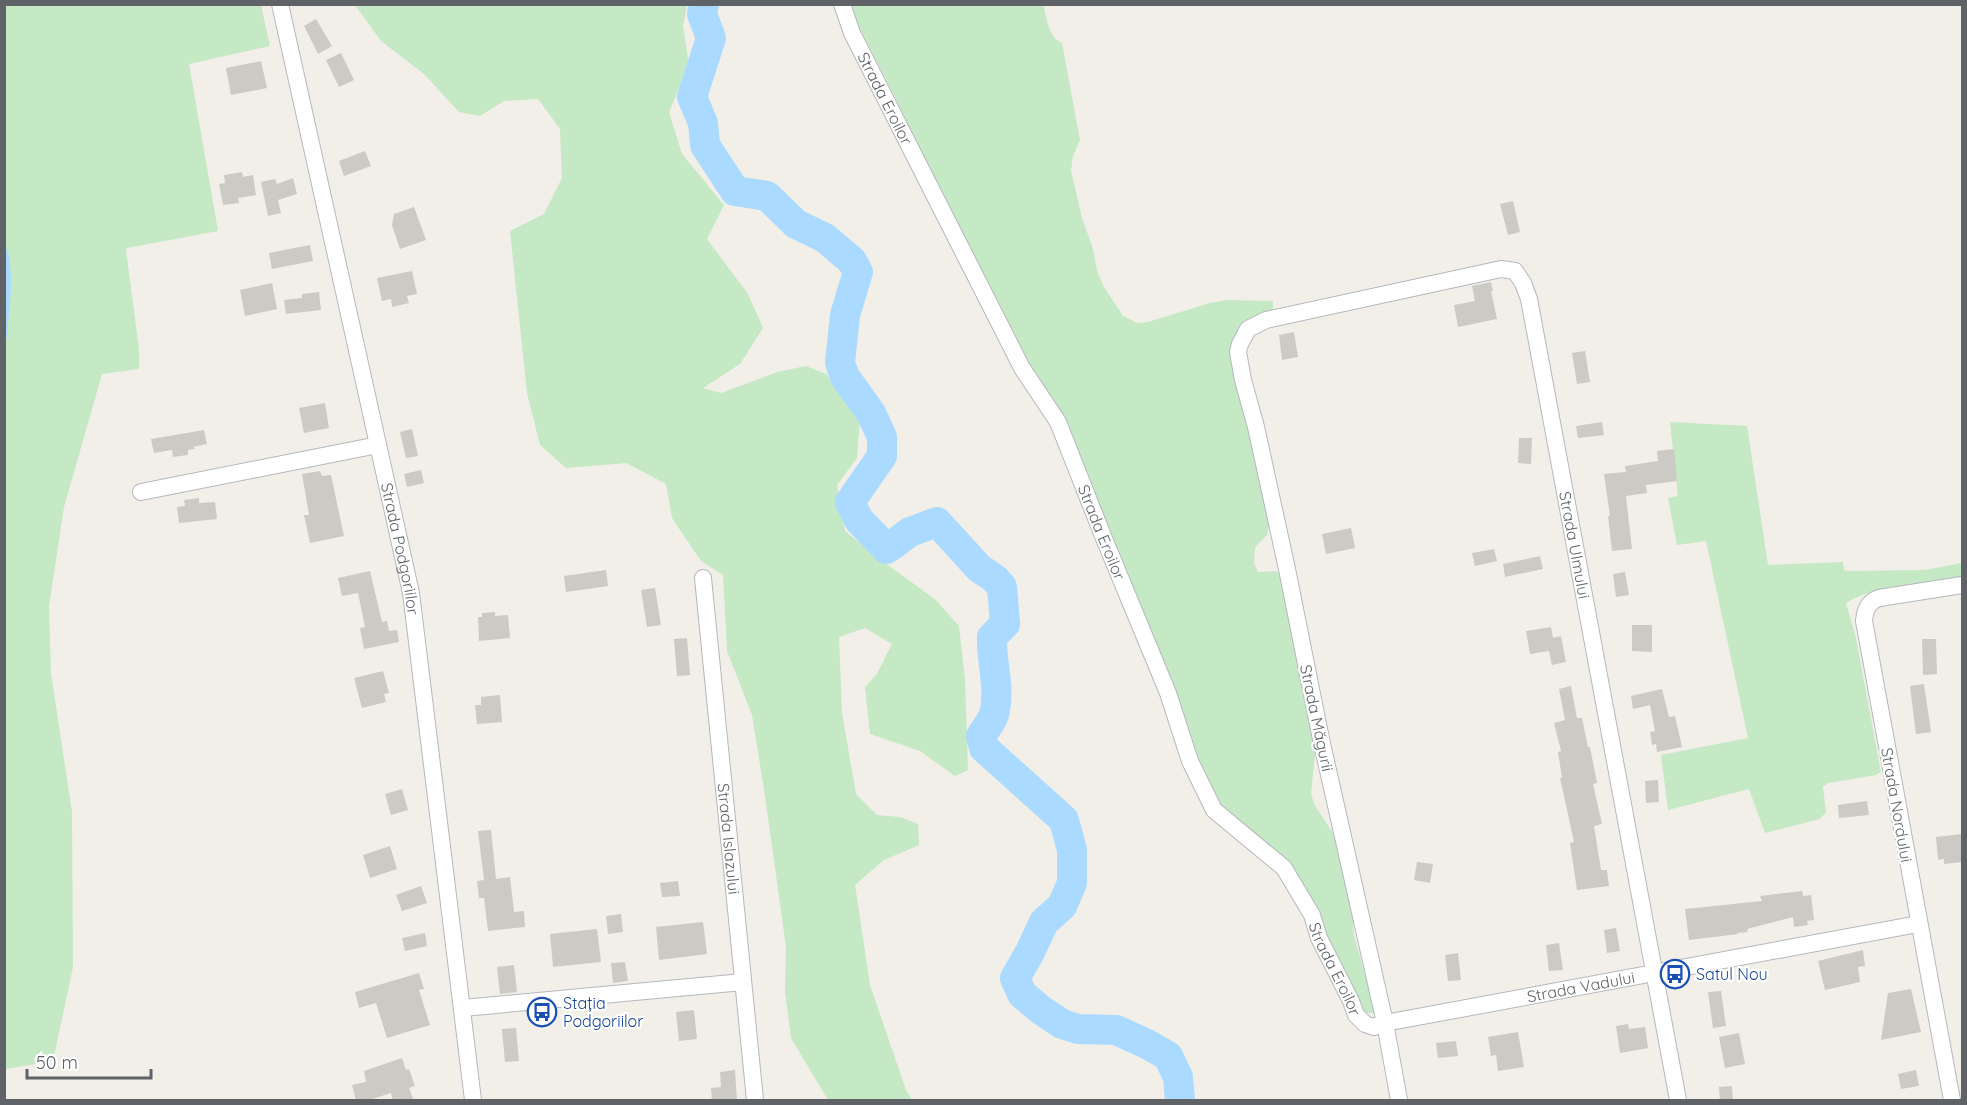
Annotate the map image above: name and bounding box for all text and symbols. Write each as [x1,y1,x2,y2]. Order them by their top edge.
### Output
street label: Strada Eroilor [853,49,917,148]
street label: Strada Podgoriilor [377,481,424,616]
street label: Strada Eroilor [1074,482,1130,583]
street label: Strada Ulmului [1555,490,1595,600]
street label: Strada Măgurii [1296,663,1338,773]
street label: Strada Nordului [1877,746,1917,864]
street label: Strada Islazului [713,782,744,895]
street label: Strada Eroilor [1305,920,1365,1018]
bus stop icon: Satul Nou [1659,958,1691,990]
place label: Satul Nou [1696,964,1768,984]
street label: Strada Vadului [1525,967,1636,1006]
place label: Stația Podgoriilor [563,993,643,1031]
bus stop icon: Stația Podgoriilor [526,996,558,1028]
scale bar [27,1042,152,1080]
text: 50 m [36,1051,78,1074]

